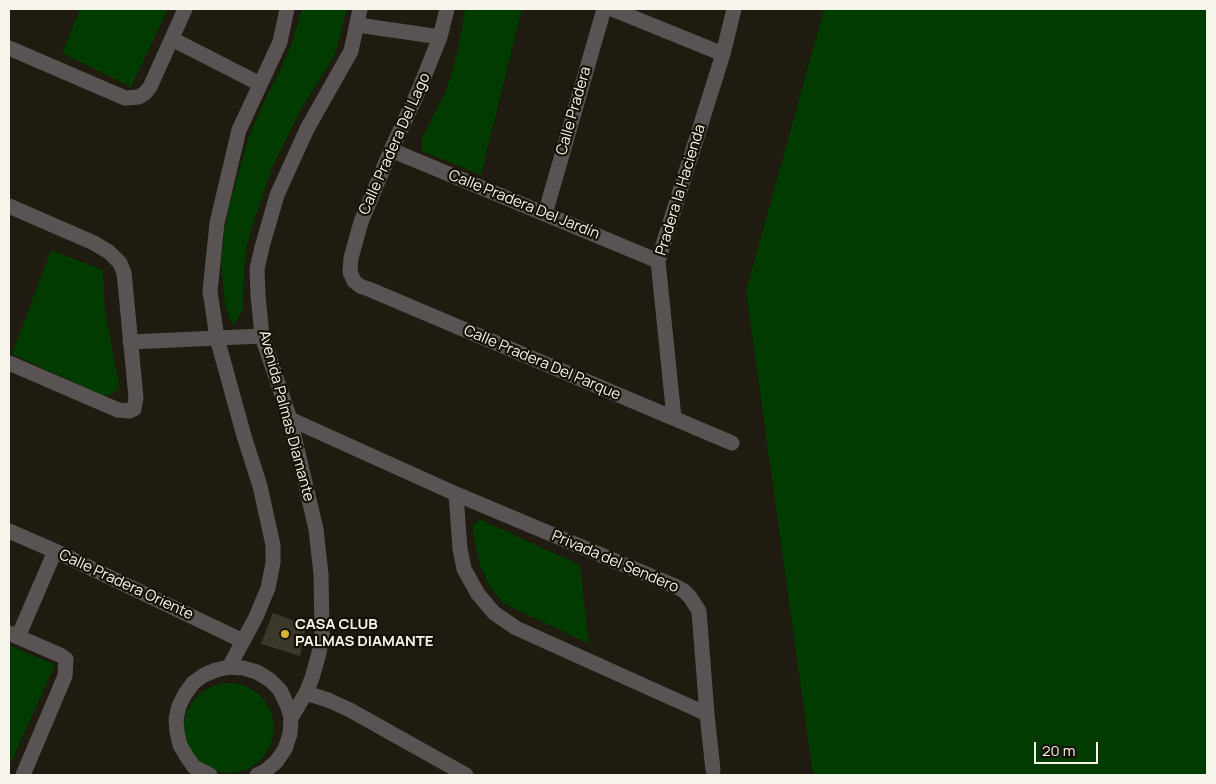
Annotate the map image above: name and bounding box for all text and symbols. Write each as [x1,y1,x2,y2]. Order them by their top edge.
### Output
street label: Calle Pradera [553,65,595,157]
street label: Calle Pradera Del Lago [356,70,434,218]
street label: Pradera la Hacienda [652,122,710,258]
street label: Calle Pradera Del Jardín [446,166,602,244]
street label: Calle Pradera Del Parque [461,322,623,404]
street label: Avenida Palmas Diamante [255,329,317,503]
street label: Privada del Sendero [549,527,681,597]
street label: Calle Pradera Oriente [56,546,196,624]
place label: CASA CLUB PALMAS DIAMANTE [295,616,434,651]
marker: CASA CLUB PALMAS DIAMANTE [279,628,291,640]
scale bar [1036,732,1100,764]
text: 20 m [1042,740,1075,761]

